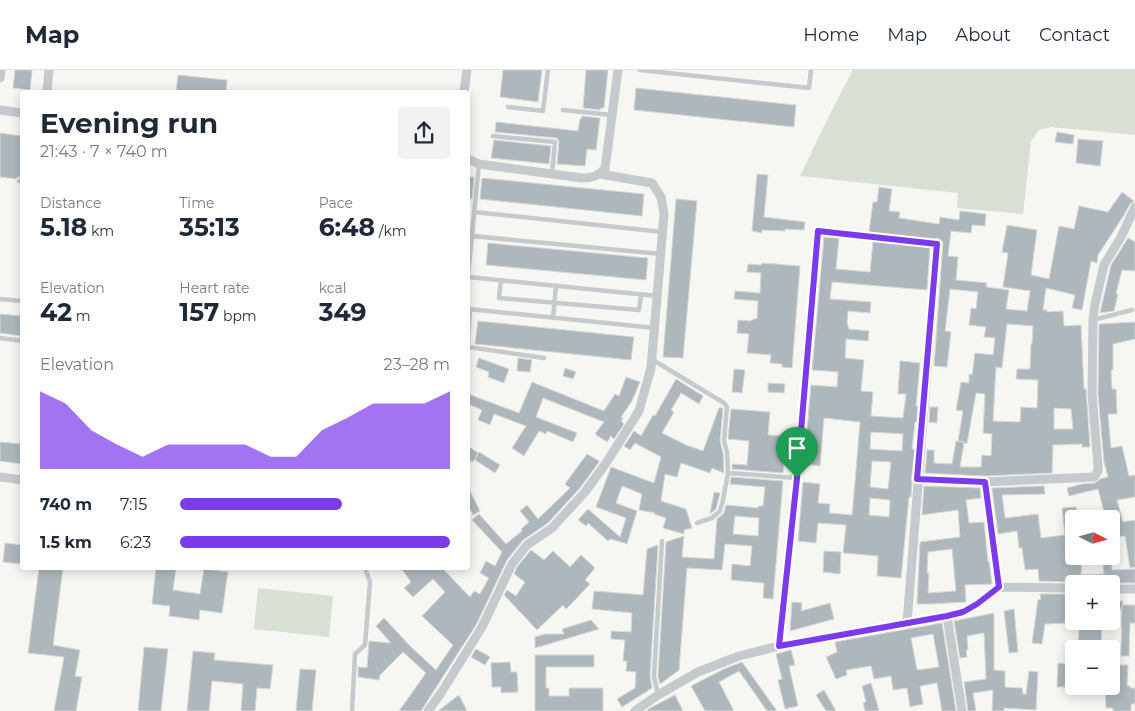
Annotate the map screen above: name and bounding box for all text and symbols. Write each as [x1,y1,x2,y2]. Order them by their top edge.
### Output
text: Map [25,20,79,49]
text: Home [803,24,859,46]
text: Map [887,24,927,46]
text: About [955,24,1011,46]
text: Contact [1039,24,1110,46]
text: Evening run [40,106,218,140]
button: share [398,107,450,159]
text: 21:43 · 7 × 740 m [40,142,168,161]
text: Distance [40,194,102,212]
text: Time [179,194,214,212]
text: Pace [319,194,353,212]
text: 5.18 [40,212,87,242]
text: 35:13 [179,212,240,242]
text: 6:48 [319,212,375,242]
text: km [87,222,114,240]
text: /km [375,222,407,240]
text: Elevation [40,279,105,297]
text: Heart rate [179,279,250,297]
text: kcal [319,279,347,297]
text: 42 [40,297,72,327]
text: 157 [179,297,219,327]
text: 349 [319,297,367,327]
text: m [72,307,91,325]
text: bpm [219,307,257,325]
text: Elevation [40,355,114,374]
text: 23–28 m [384,355,450,374]
pin [776,427,818,478]
icon: arrive [783,434,811,462]
text: 740 m [40,495,92,514]
text: 7:15 [120,495,147,514]
north arrow [1065,510,1120,565]
map controls [1065,510,1120,695]
text: 1.5 km [40,533,92,552]
text: 6:23 [120,533,151,552]
button: + [1065,575,1120,630]
button: − [1065,640,1120,695]

